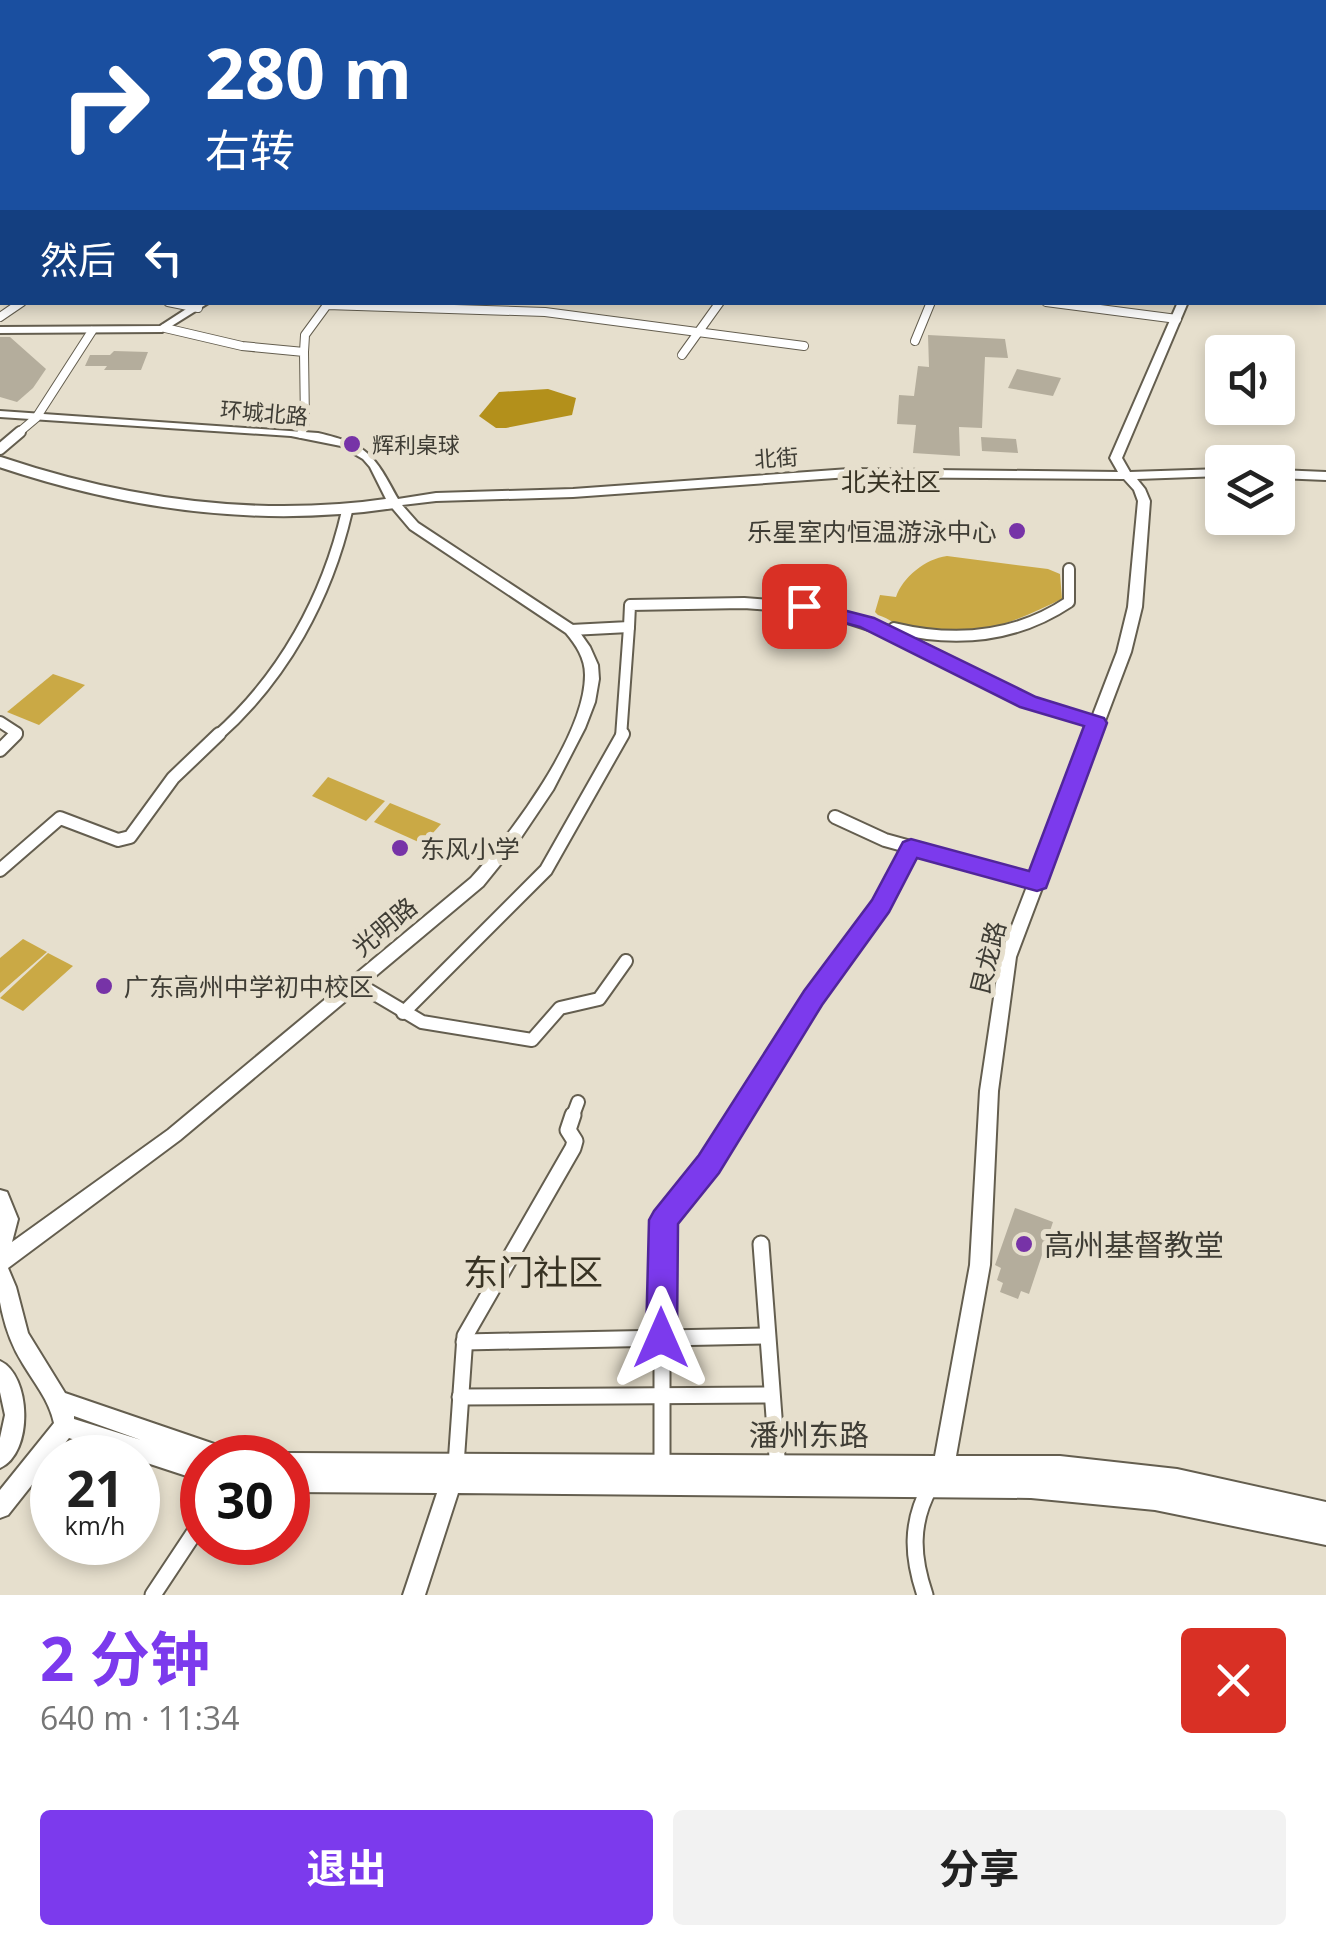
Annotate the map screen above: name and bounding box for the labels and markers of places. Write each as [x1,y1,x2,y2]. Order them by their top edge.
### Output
place label: 辉利桌球 [372,429,460,459]
marker: 辉利桌球 [341,433,363,455]
place label: 乐星室内恒温游泳中心 [747,514,997,548]
marker: 乐星室内恒温游泳中心 [1006,520,1028,542]
pin [762,564,847,649]
place label: 东风小学 [420,831,520,865]
marker: 东风小学 [389,837,411,859]
place label: 广东高州中学初中校区 [124,969,374,1003]
marker: 广东高州中学初中校区 [93,975,115,997]
place label: 高州基督教堂 [1044,1224,1224,1265]
marker: 高州基督教堂 [1013,1233,1035,1255]

